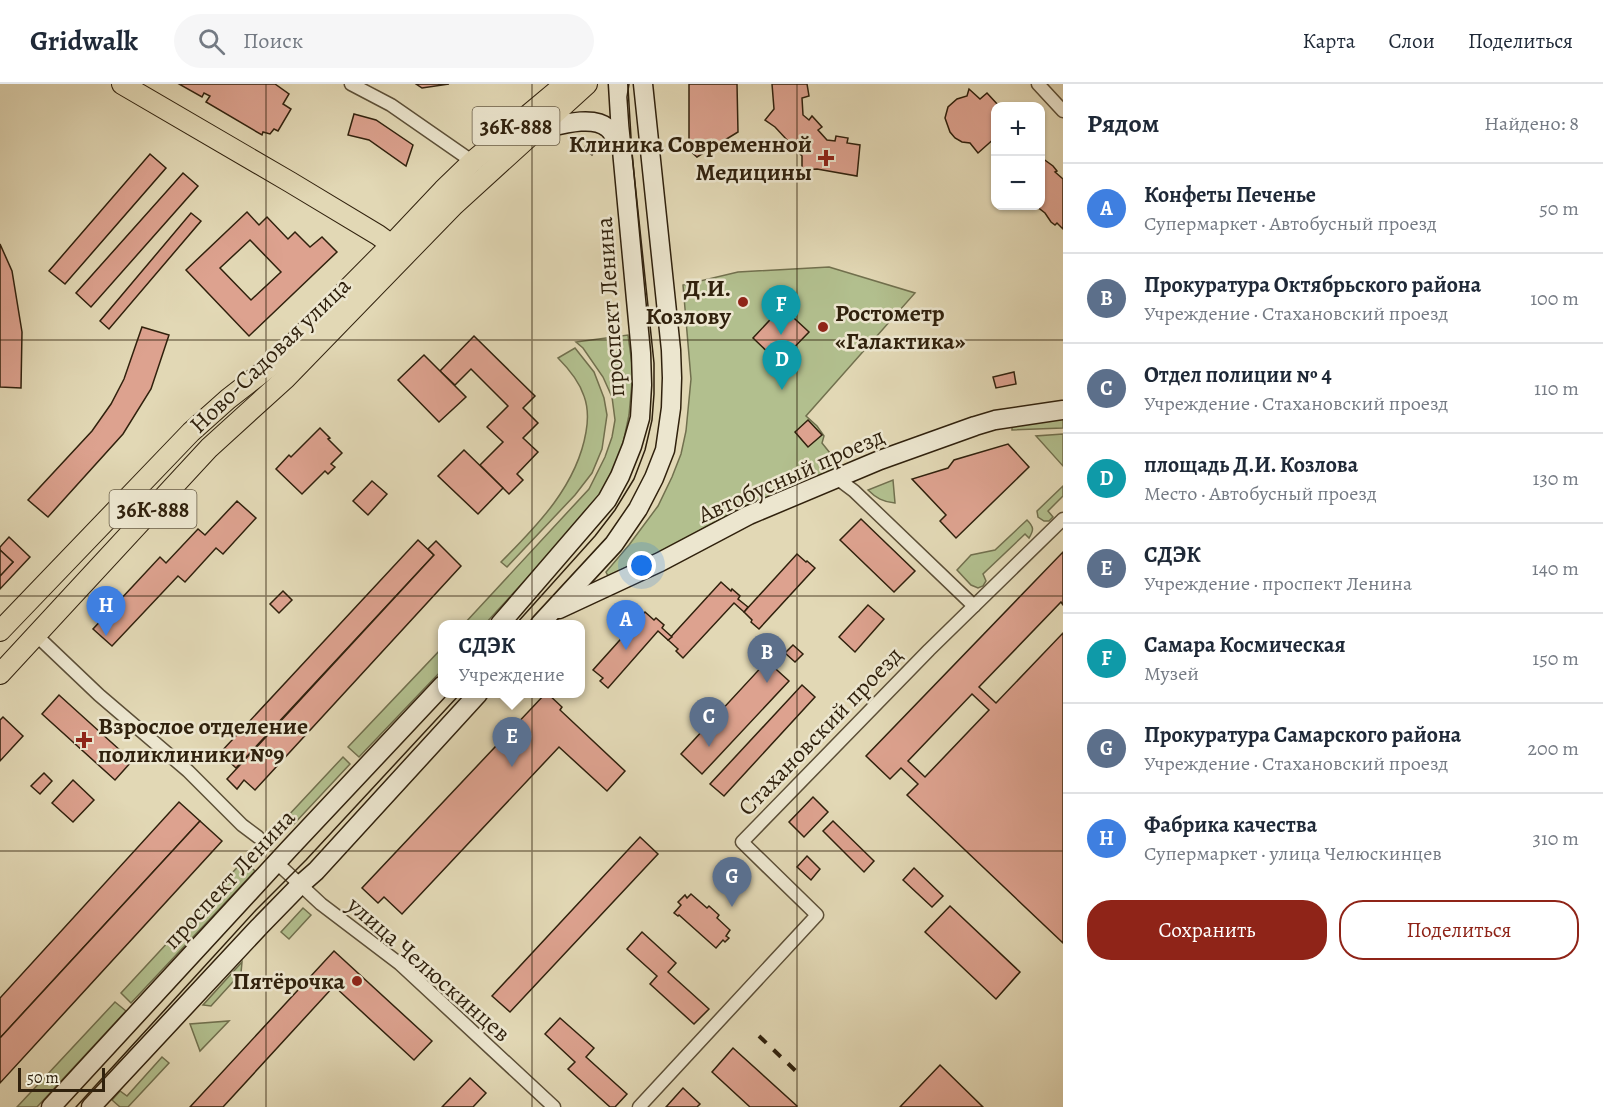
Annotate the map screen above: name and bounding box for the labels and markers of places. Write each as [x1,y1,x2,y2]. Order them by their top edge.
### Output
place label: Клиника Современной Медицины [569,128,812,188]
marker: Клиника Современной Медицины [817,149,835,167]
place label: Д.И. Козлову [646,272,731,332]
pin: F [762,286,800,335]
marker: Д.И. Козлову [736,295,750,309]
place label: Ростометр «Галактика» [835,297,966,357]
marker: Ростометр «Галактика» [816,320,830,334]
pin: D [762,340,802,390]
pin: H [86,586,126,636]
pin: A [606,600,646,650]
pin: B [748,634,786,683]
pin: C [690,698,728,747]
place label: Взрослое отделение поликлиники №9 [98,710,308,770]
pin: E [492,718,532,767]
marker: Взрослое отделение поликлиники №9 [75,731,93,749]
pin: G [712,858,752,907]
place label: Пятёрочка [232,965,346,997]
marker: Пятёрочка [350,974,364,988]

